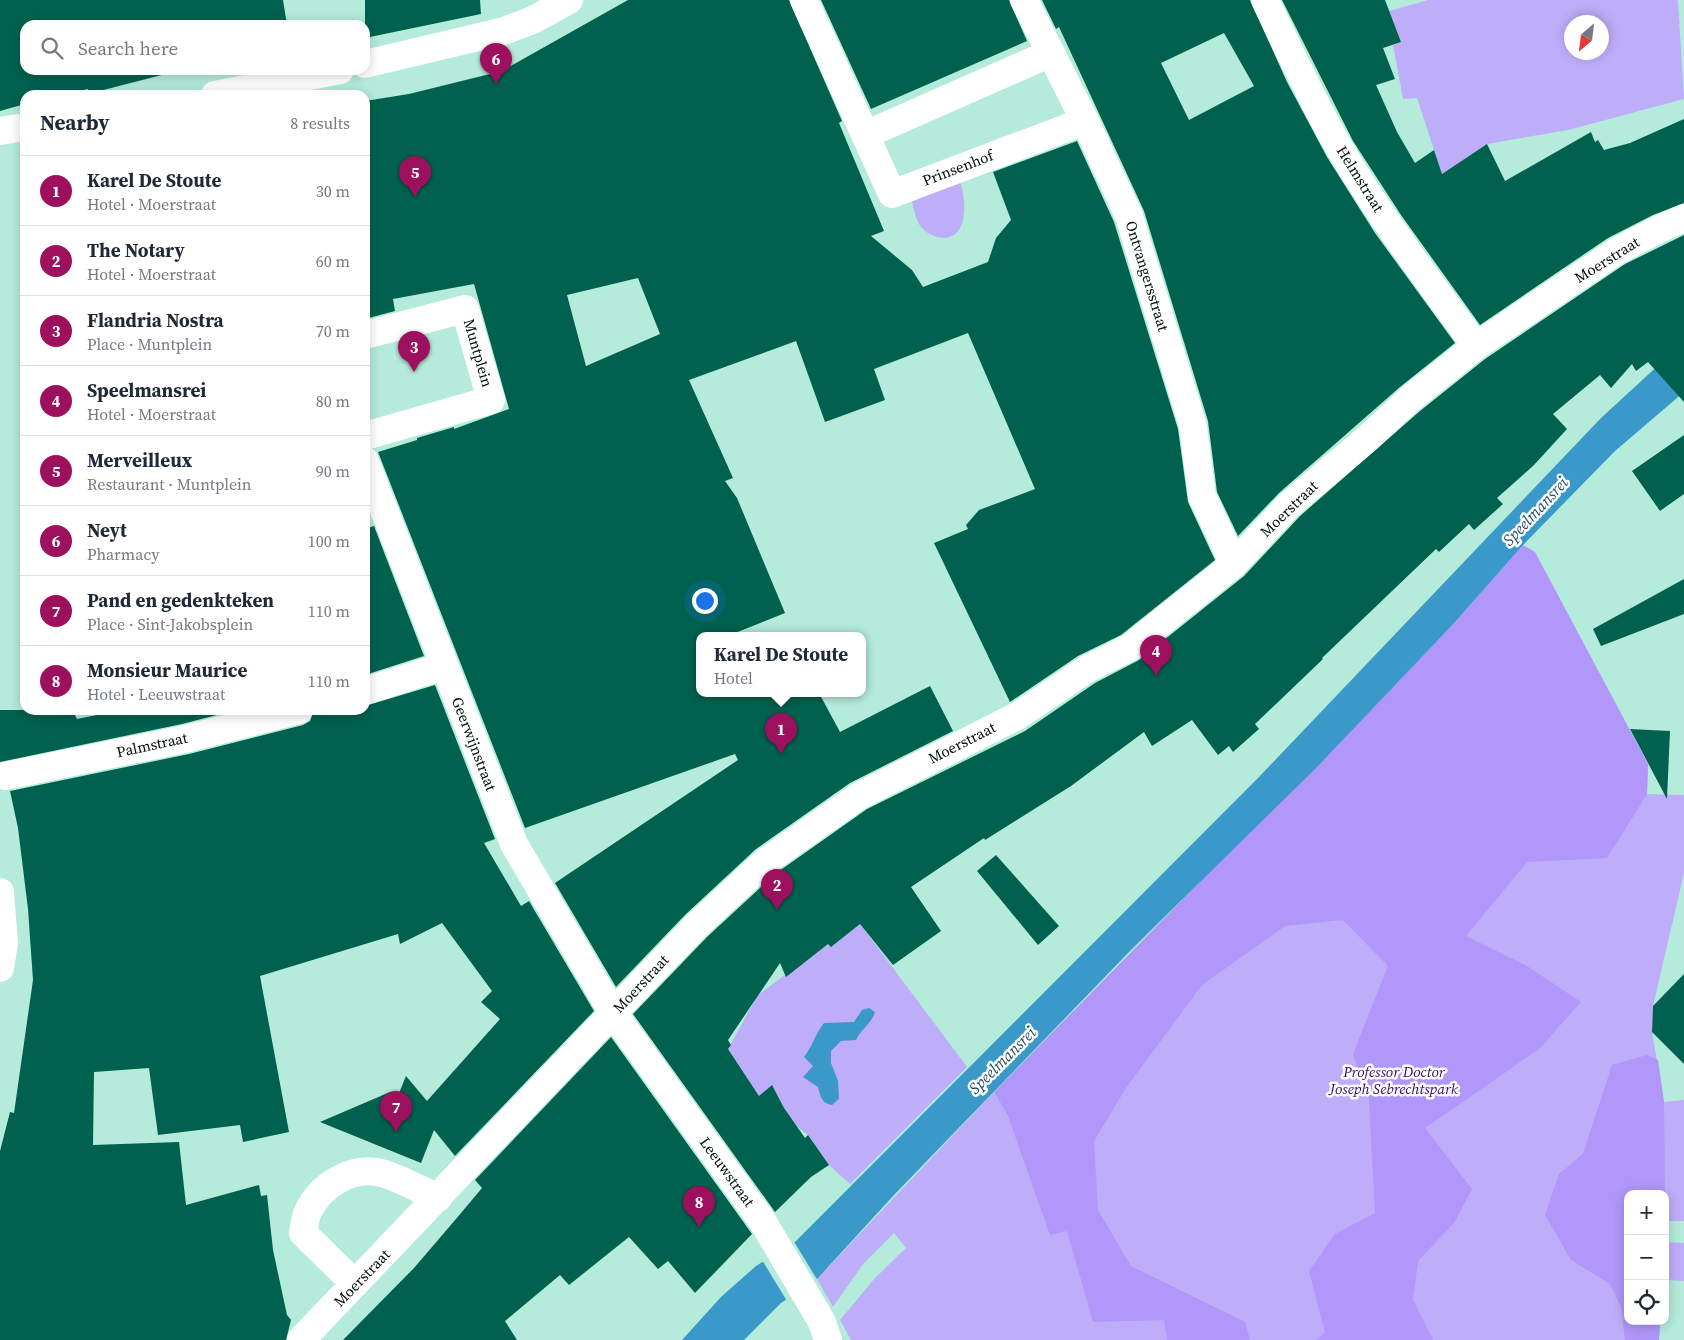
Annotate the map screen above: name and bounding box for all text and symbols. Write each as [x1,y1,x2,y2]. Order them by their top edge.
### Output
north arrow [1564,15,1609,60]
search box [20,20,370,75]
icon: search [38,34,66,62]
text: Search here [78,35,178,61]
pin: 6 [480,43,512,84]
text: Nearby [40,108,110,137]
text: 8 results [290,112,350,134]
street label: Helmstraat [1332,141,1389,216]
street label: Prinsenhof [919,144,998,191]
pin: 5 [399,156,431,197]
text: Karel De Stoute [87,167,221,193]
text: 1 [52,180,60,202]
text: 30 m [316,180,350,202]
text: Hotel · Moerstraat [87,193,216,215]
street label: Ontvangersstraat [1121,218,1174,334]
street label: Moerstraat [1570,231,1643,288]
text: The Notary [87,237,185,263]
text: 2 [52,250,60,272]
text: 60 m [316,250,350,272]
text: Hotel · Moerstraat [87,263,216,285]
text: Flandria Nostra [87,307,224,333]
street label: Muntplein [459,316,498,389]
text: 3 [52,320,60,342]
text: 70 m [316,320,350,342]
pin: 3 [398,331,430,372]
text: Place · Muntplein [87,333,212,355]
text: Speelmansrei [87,377,206,403]
text: 4 [52,390,60,412]
text: 80 m [316,390,350,412]
text: Hotel · Moerstraat [87,403,216,425]
text: Merveilleux [87,447,192,473]
text: 5 [52,460,60,482]
text: 90 m [316,460,350,482]
water label: Speelmansrei [1497,472,1573,550]
text: Restaurant · Muntplein [87,473,252,495]
street label: Moerstraat [1255,476,1322,542]
text: Neyt [87,517,127,543]
text: 6 [52,530,60,552]
text: 100 m [308,530,350,552]
text: Pharmacy [87,543,159,565]
text: Pand en gedenkteken [87,587,274,613]
your location [692,588,718,614]
text: 7 [52,600,60,622]
text: 110 m [308,600,350,622]
text: Place · Sint-Jakobsplein [87,613,253,635]
popup [696,632,866,697]
pin: 4 [1140,635,1172,676]
text: Karel De Stoute [714,641,848,667]
text: Monsieur Maurice [87,657,247,683]
text: Hotel [714,667,753,689]
text: 8 [52,670,60,692]
text: 110 m [308,670,350,692]
text: Hotel · Leeuwstraat [87,683,225,705]
street label: Geerwijnstraat [447,694,502,794]
pin: 1 [765,713,797,754]
street label: Moerstraat [924,717,999,768]
street label: Palmstraat [114,727,189,762]
pin: 2 [761,869,793,910]
street label: Moerstraat [608,950,673,1018]
water label: Speelmansrei [964,1021,1041,1098]
park label: Professor Doctor Joseph Sebrechtspark [1328,1061,1459,1099]
pin: 7 [380,1091,412,1132]
street label: Leeuwstraat [695,1132,760,1211]
pin: 8 [683,1186,715,1227]
map controls [1624,1190,1669,1325]
button: + [1624,1190,1669,1235]
button: − [1624,1235,1669,1280]
street label: Moerstraat [329,1244,395,1311]
button: locate [1624,1280,1669,1325]

